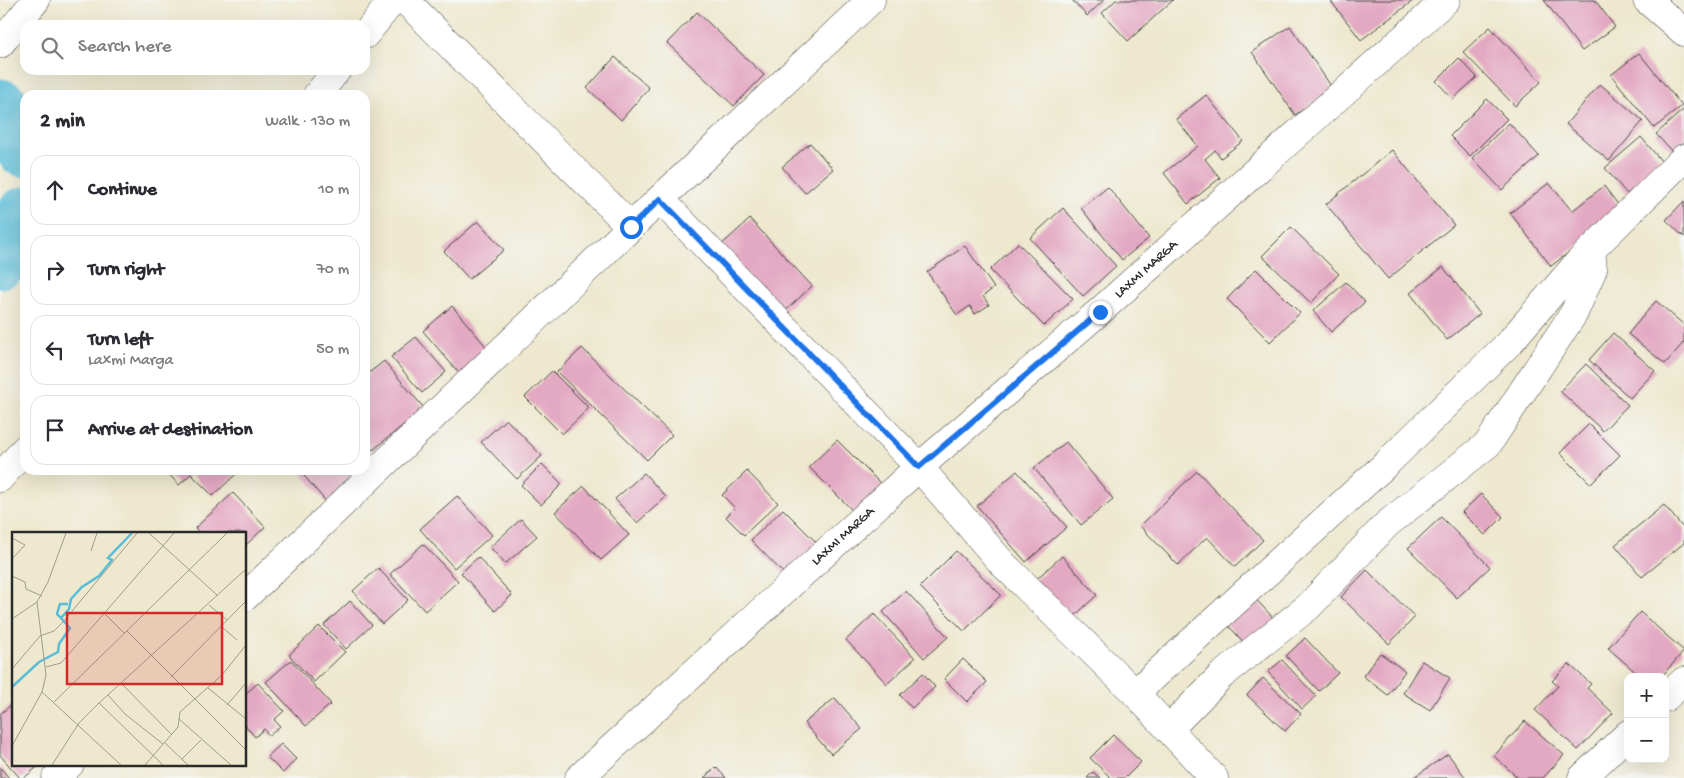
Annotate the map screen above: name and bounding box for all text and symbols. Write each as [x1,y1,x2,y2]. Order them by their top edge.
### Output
search box [20,20,370,75]
icon: search [38,34,66,62]
text: Search here [78,36,172,59]
text: 2 min [40,110,85,135]
text: Walk · 130 m [265,113,350,132]
icon: ahead [41,176,69,204]
text: Continue [88,179,157,202]
text: 10 m [318,181,349,200]
route start [620,216,643,239]
street label: LAXMI MARGA [1111,236,1182,302]
icon: right [41,256,69,284]
text: Turn right [88,259,164,282]
text: 70 m [316,261,349,280]
route end [1089,301,1112,324]
text: Turn left [88,329,152,352]
icon: left [41,336,69,364]
text: 50 m [316,341,349,360]
text: Laxmi Marga [88,352,173,371]
icon: arrive [41,416,69,444]
text: Arrive at destination [88,419,252,442]
street label: LAXMI MARGA [808,503,879,570]
inset map [12,532,246,766]
map controls [1624,673,1669,763]
button: + [1624,673,1669,718]
button: − [1624,718,1669,763]

